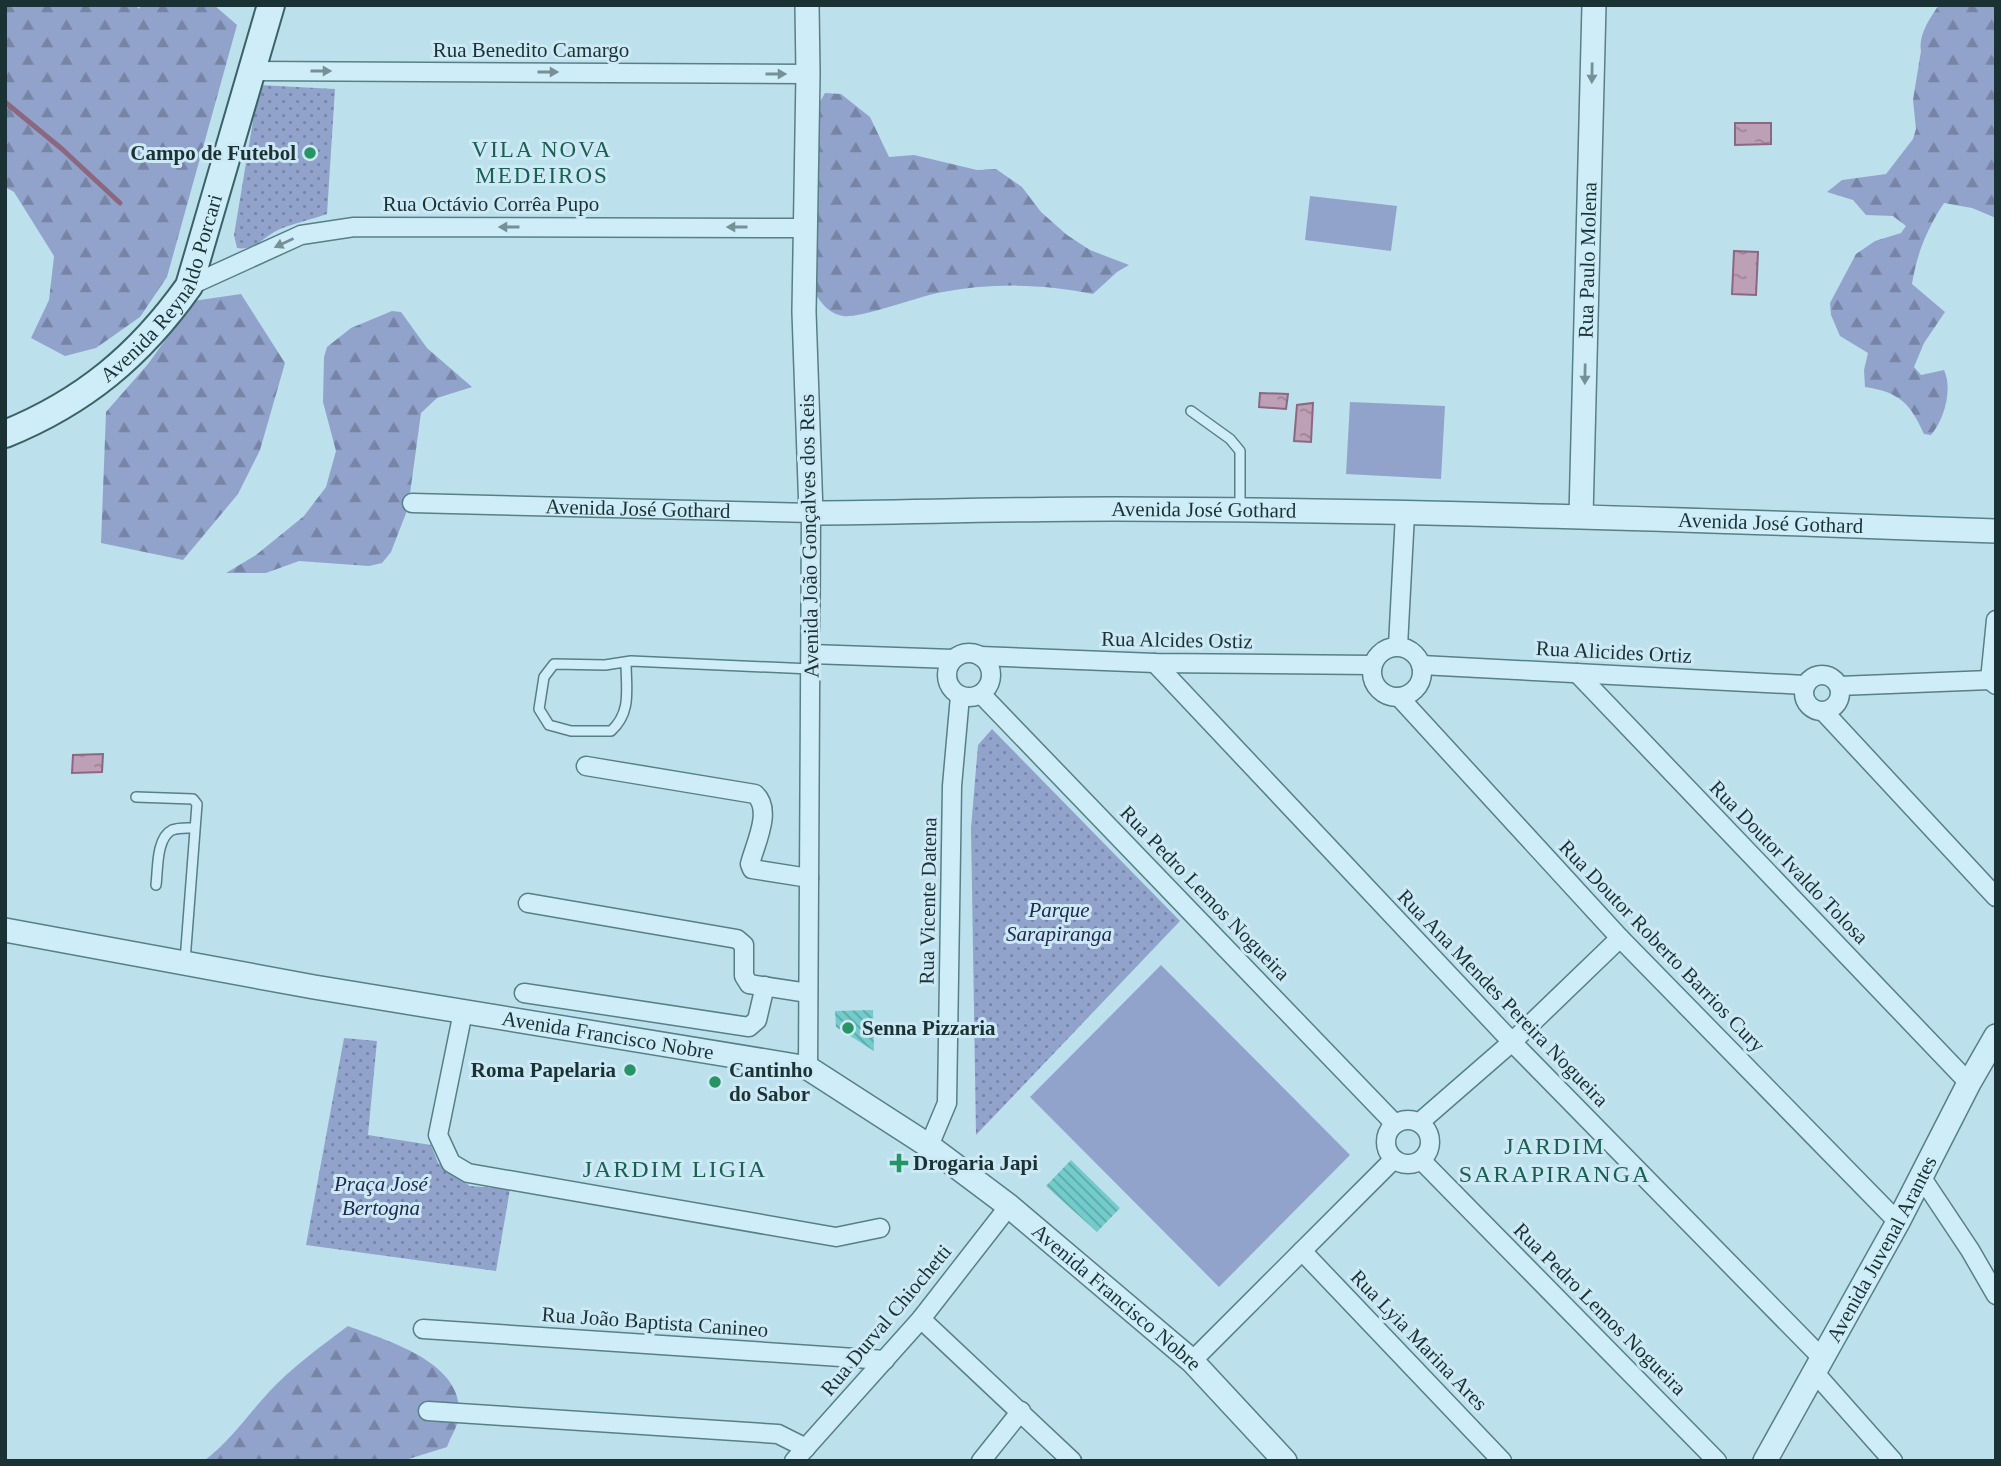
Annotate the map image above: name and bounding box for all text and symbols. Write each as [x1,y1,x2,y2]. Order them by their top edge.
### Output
street label: Rua Benedito Camargo [433,38,629,62]
one-way arrow [1587,63,1598,85]
one-way arrow [310,65,332,77]
one-way arrow [538,66,560,78]
one-way arrow [765,68,787,80]
district label: VILA NOVA MEDEIROS [472,137,612,188]
place label: Campo de Futebol [130,141,296,165]
marker: Campo de Futebol [302,145,318,161]
street label: Rua Paulo Molena [1574,181,1602,339]
street label: Avenida Reynaldo Porcari [96,191,227,387]
street label: Rua Octávio Corrêa Pupo [383,192,599,216]
one-way arrow [498,221,520,233]
one-way arrow [726,221,748,233]
one-way arrow [274,237,294,249]
one-way arrow [1579,364,1590,386]
street label: Avenida João Gonçalves dos Reis [795,394,823,678]
street label: Avenida José Gothard [545,494,731,523]
street label: Avenida José Gothard [1111,497,1297,523]
street label: Avenida José Gothard [1678,508,1864,538]
street label: Rua Alcides Ostiz [1101,627,1253,653]
street label: Rua Alicides Ortiz [1535,636,1693,668]
street label: Rua Doutor Ivaldo Tolosa [1705,775,1874,949]
street label: Rua Pedro Lemos Nogueira [1115,801,1295,986]
street label: Rua Vicente Datena [915,816,941,985]
street label: Rua Doutor Roberto Barrios Cury [1554,835,1770,1057]
street label: Rua Ana Mendes Pereira Nogueira [1393,884,1614,1112]
park label: Parque Sarapiranga [1006,898,1112,946]
street label: Avenida Francisco Nobre [500,1006,716,1064]
place label: Senna Pizzaria [862,1016,996,1040]
marker: Senna Pizzaria [840,1020,856,1036]
place label: Roma Papelaria [471,1058,616,1082]
place label: Cantinho do Sabor [729,1058,813,1106]
marker: Roma Papelaria [622,1062,638,1078]
marker: Cantinho do Sabor [707,1074,723,1090]
district label: JARDIM SARAPIRANGA [1459,1133,1651,1187]
place label: Drogaria Japi [913,1151,1038,1175]
street label: Avenida Juvenal Arantes [1821,1152,1942,1346]
marker: Drogaria Japi [891,1155,907,1171]
district label: JARDIM LIGIA [583,1156,767,1182]
park label: Praça José Bertogna [333,1172,430,1220]
street label: Rua Pedro Lemos Nogueira [1509,1218,1692,1401]
street label: Avenida Francisco Nobre [1027,1219,1207,1375]
street label: Rua Durval Chiochetti [816,1239,956,1401]
street label: Rua Lyia Marina Ares [1346,1265,1492,1415]
street label: Rua João Baptista Canineo [541,1302,769,1342]

